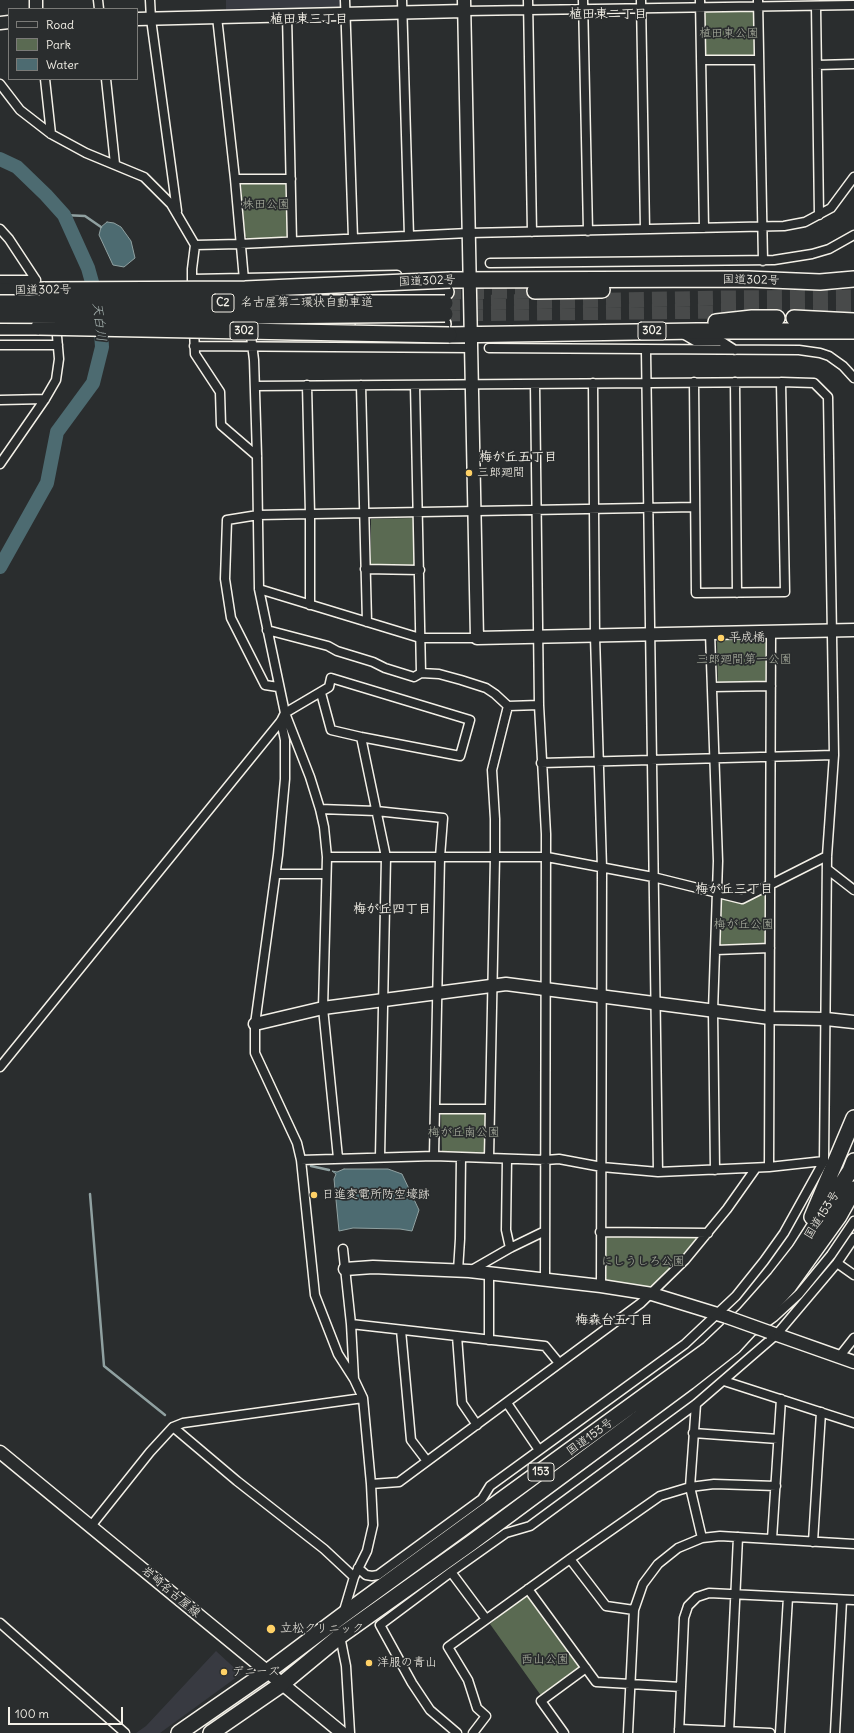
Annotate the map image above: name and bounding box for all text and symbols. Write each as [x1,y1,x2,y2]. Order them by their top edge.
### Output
district label: 植田東二丁目 [569,6,647,22]
legend [8,8,138,80]
district label: 植田東三丁目 [270,11,348,27]
text: Road [46,17,74,32]
park label: 植田東公園 [699,27,759,41]
text: Park [46,37,71,52]
text: Water [46,57,79,72]
park label: 株田公園 [242,198,290,212]
street label: 国道302号 [722,272,780,288]
street label: 国道302号 [398,273,456,289]
street label: 国道302号 [14,282,72,298]
road number: C2 [212,294,234,312]
street label: 名古屋第二環状自動車道 [241,296,373,310]
water label: 天白川 [89,302,109,342]
road number: 302 [230,322,258,340]
road number: 302 [638,322,666,340]
district label: 梅が丘五丁目 [479,449,557,465]
place label: 三郎廻間 [477,466,525,480]
marker: 三郎廻間 [464,468,474,478]
place label: 平成橋 [729,631,765,645]
marker: 平成橋 [716,633,726,643]
park label: 三郎廻間第一公園 [696,653,792,667]
district label: 梅が丘三丁目 [695,881,773,897]
district label: 梅が丘四丁目 [353,901,431,917]
park label: 梅が丘公園 [714,918,774,932]
park label: 梅が丘南公園 [428,1126,500,1140]
place label: 日進変電所防空壕跡 [322,1188,430,1202]
street label: 国道153号 [801,1188,843,1242]
marker: 日進変電所防空壕跡 [309,1190,319,1200]
park label: にしうしろ公園 [601,1255,685,1269]
district label: 梅森台五丁目 [575,1312,653,1328]
street label: 国道153号 [564,1415,616,1459]
road number: 153 [528,1463,554,1481]
street label: 岩崎名古屋線 [139,1563,203,1621]
place label: 立松クリニック [280,1622,364,1636]
marker: 立松クリニック [265,1623,277,1635]
park label: 西山公園 [521,1653,569,1667]
place label: 洋服の青山 [377,1656,437,1670]
marker: 洋服の青山 [364,1658,374,1668]
place label: デニーズ [232,1665,280,1679]
marker: デニーズ [219,1667,229,1677]
scale bar [10,1699,125,1725]
text: 100 m [15,1706,49,1721]

